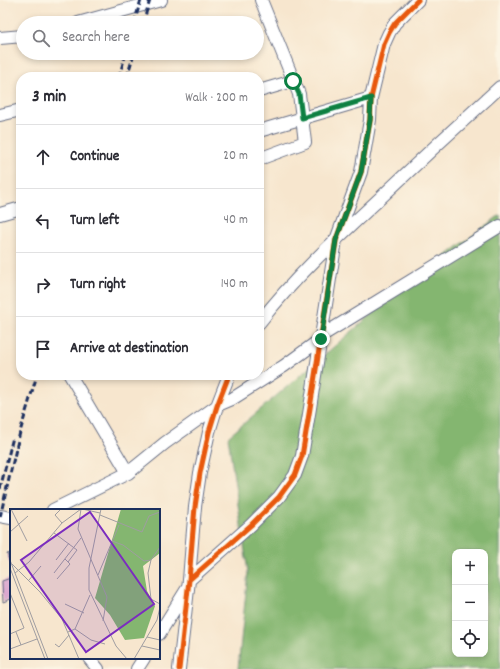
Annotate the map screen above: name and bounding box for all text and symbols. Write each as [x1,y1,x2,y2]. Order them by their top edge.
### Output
search box [16,16,264,60]
icon: search [30,27,52,49]
text: Search here [62,27,130,49]
route start [284,72,302,90]
text: 3 min [32,86,66,110]
text: Walk · 200 m [185,89,248,108]
icon: ahead [32,146,54,168]
text: Continue [70,146,119,168]
text: 20 m [223,147,248,166]
icon: left [32,210,54,232]
text: Turn left [70,210,119,232]
text: 40 m [224,211,248,230]
icon: right [32,274,54,296]
text: Turn right [70,274,126,296]
text: 140 m [221,275,248,294]
route end [312,330,330,348]
icon: arrive [32,338,54,360]
text: Arrive at destination [70,338,188,360]
inset map [10,509,160,659]
map controls [452,549,488,657]
button: + [452,549,488,585]
button: − [452,585,488,621]
button: locate [452,621,488,657]

